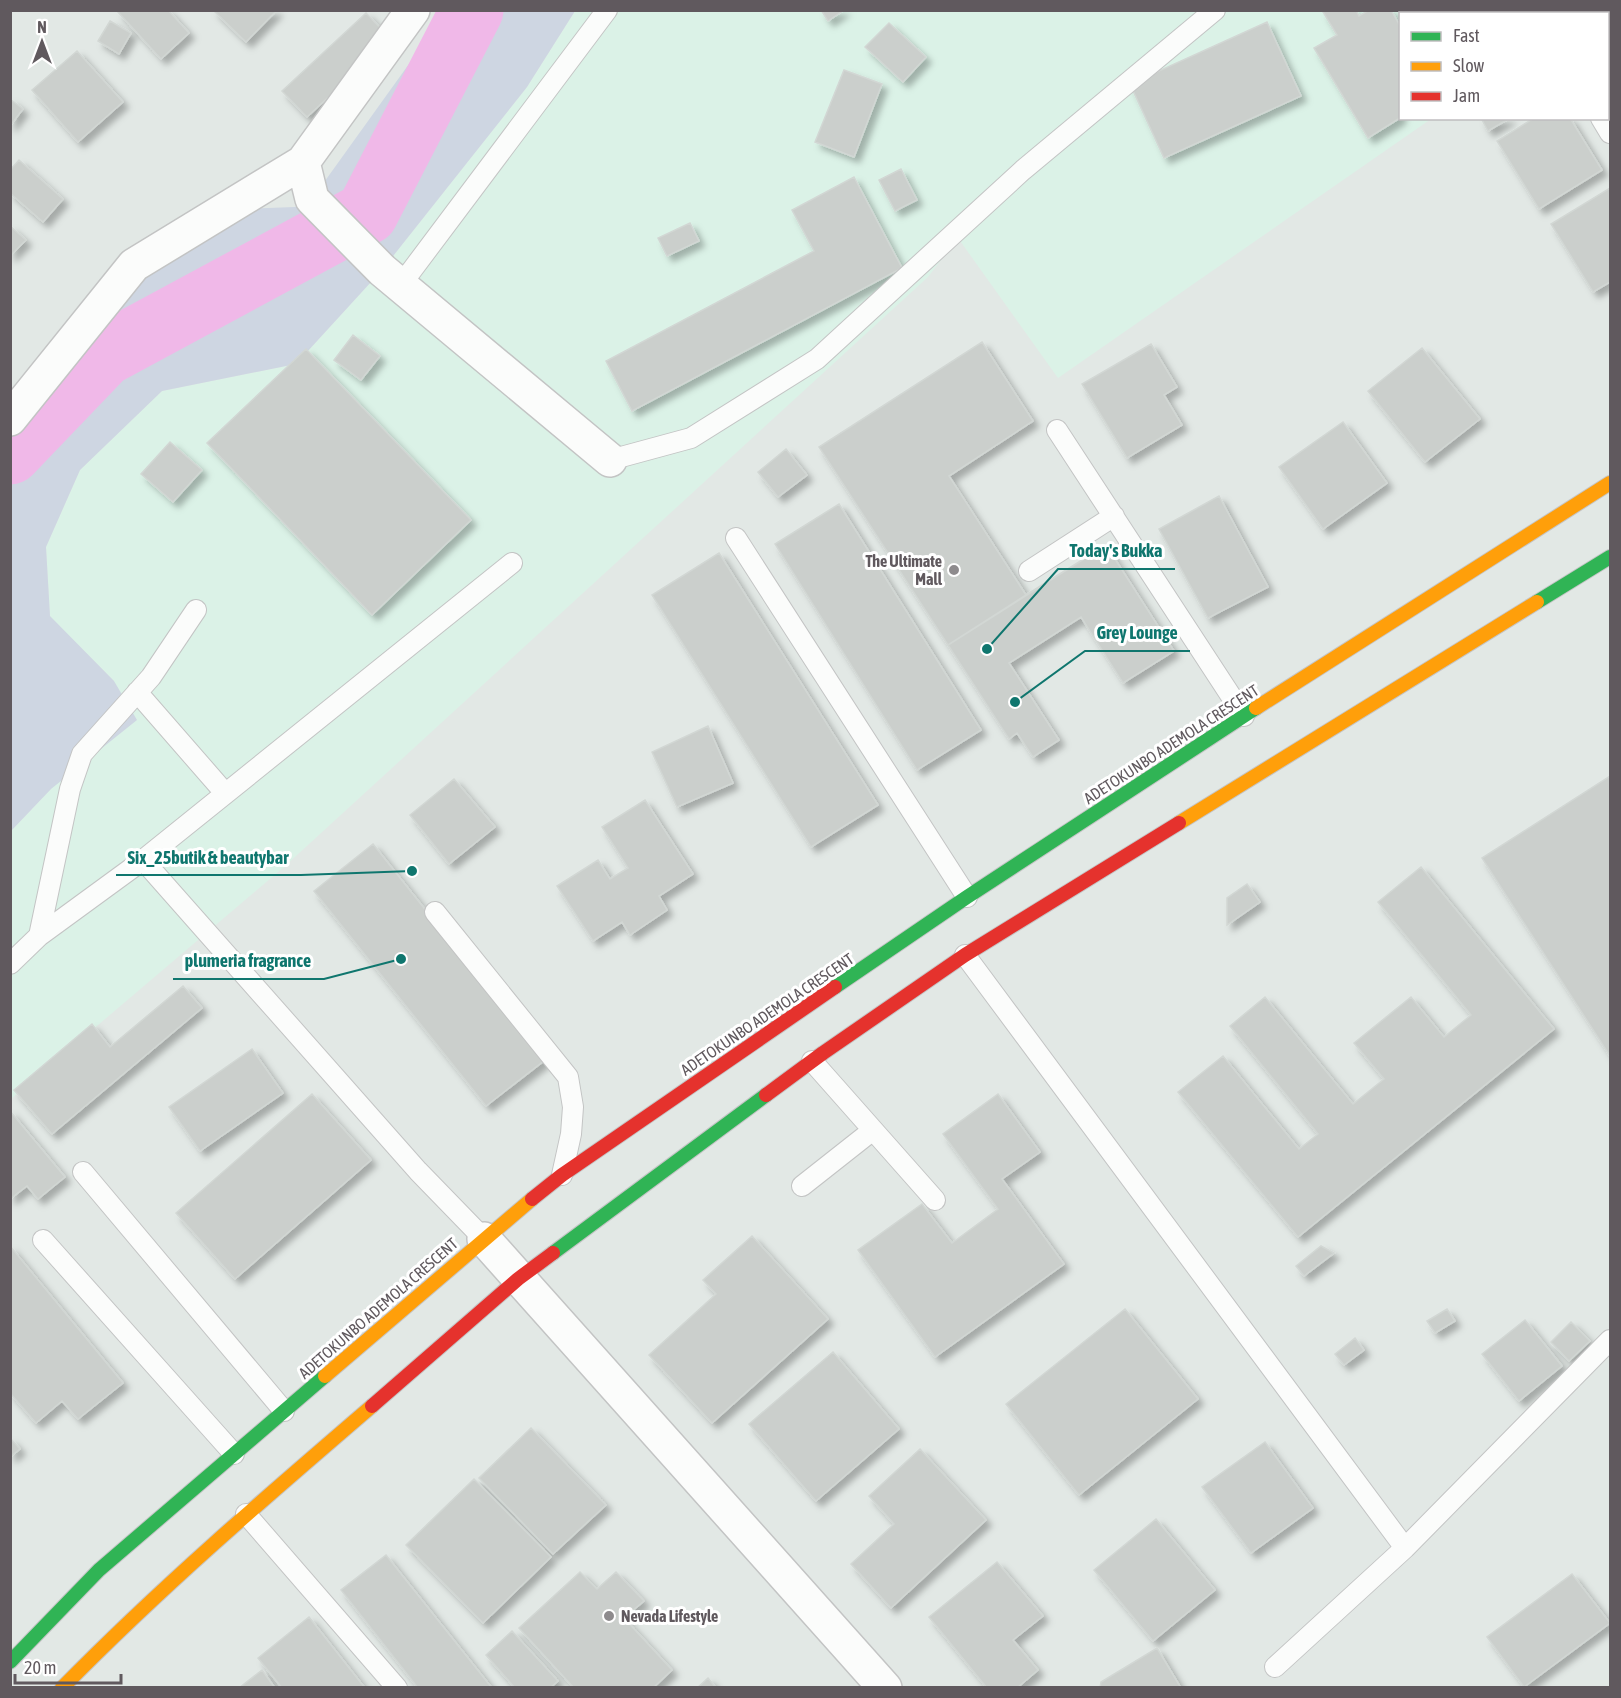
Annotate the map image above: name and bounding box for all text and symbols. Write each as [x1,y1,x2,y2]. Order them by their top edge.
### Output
north arrow [12,12,72,72]
legend [1399,12,1609,120]
text: N [37,18,47,36]
text: Fast [1453,25,1480,46]
text: Slow [1453,55,1484,76]
text: Jam [1453,85,1480,106]
callout: Today's Bukka [1058,533,1175,569]
text: Today's Bukka [1070,540,1162,561]
place label: The Ultimate Mall [865,552,943,588]
marker: The Ultimate Mall [947,563,961,577]
callout: Grey Lounge [1085,615,1190,651]
text: Grey Lounge [1096,622,1178,643]
street label: ADETOKUNBO ADEMOLA CRESCENT [1080,681,1262,807]
callout: Six_25butik & beautybar [116,839,301,875]
text: Six_25butik & beautybar [128,847,289,868]
callout: plumeria fragrance [173,943,324,979]
street label: ADETOKUNBO ADEMOLA CRESCENT [677,949,857,1079]
text: plumeria fragrance [185,950,311,971]
street label: ADETOKUNBO ADEMOLA CRESCENT [295,1234,461,1382]
place label: Nevada Lifestyle [621,1607,718,1625]
marker: Nevada Lifestyle [602,1609,616,1623]
scale bar [15,1647,122,1685]
text: 20 m [24,1657,56,1678]

